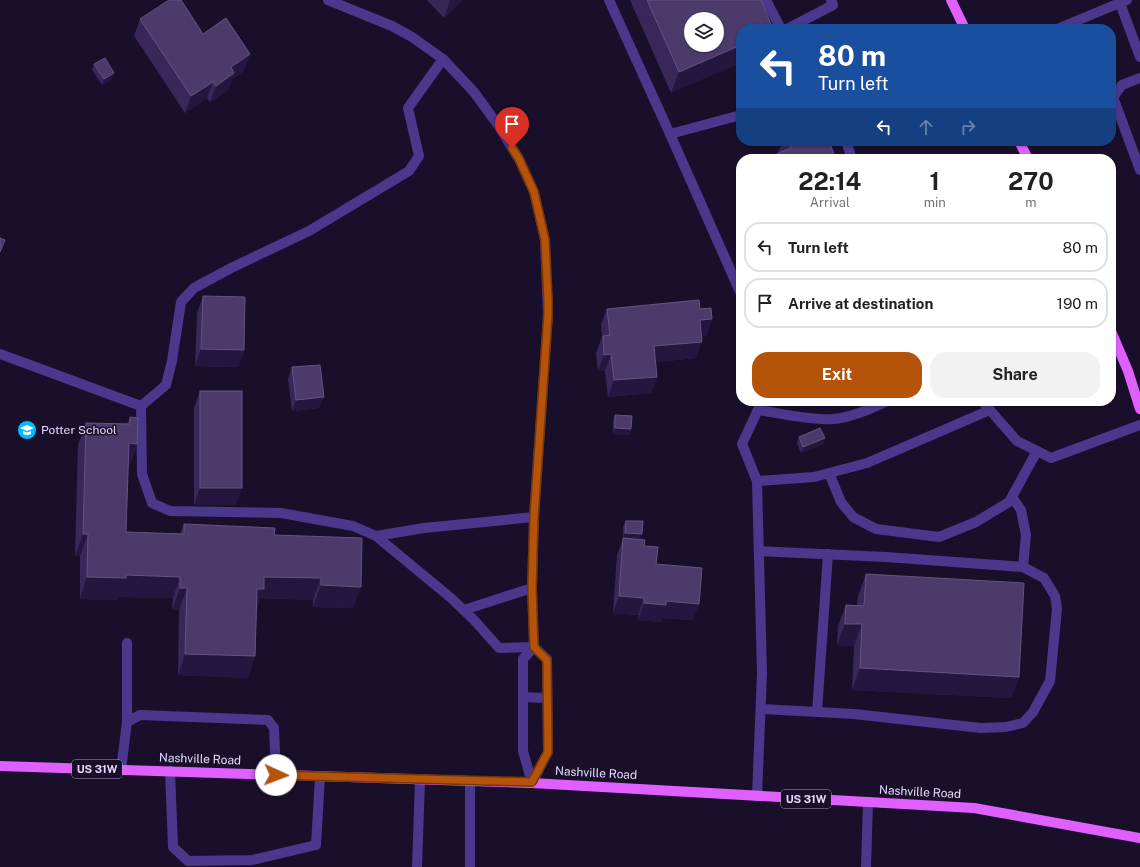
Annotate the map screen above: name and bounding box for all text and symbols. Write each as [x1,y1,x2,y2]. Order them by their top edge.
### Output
map controls [684,12,724,52]
button: layers [684,12,724,52]
text: 80 m [818,39,886,72]
icon: left [752,40,804,92]
text: Turn left [818,73,888,94]
pin [495,107,529,148]
icon: arrive [501,113,523,135]
icon: left [873,116,895,138]
icon: ahead [915,116,937,138]
icon: right [957,116,979,138]
text: 22:14 [798,167,861,195]
text: 1 [930,167,940,195]
text: 270 [1008,167,1054,195]
text: Arrival [810,195,850,210]
text: min [924,195,946,210]
text: m [1025,195,1036,210]
icon: left [754,236,776,258]
text: Turn left [788,239,849,256]
text: 80 m [1063,239,1098,256]
icon: arrive [754,292,776,314]
text: Arrive at destination [788,295,933,312]
text: 190 m [1057,295,1098,312]
button: Exit [752,352,922,398]
button: Share [930,352,1100,398]
school or university icon: Potter School [16,419,38,441]
place label: Potter School [41,423,117,437]
street label: Nashville Road [159,751,241,767]
position arrow [255,754,297,796]
road number: US 31W [72,760,122,778]
street label: Nashville Road [555,764,637,782]
street label: Nashville Road [879,783,961,801]
road number: US 31W [781,790,831,808]

